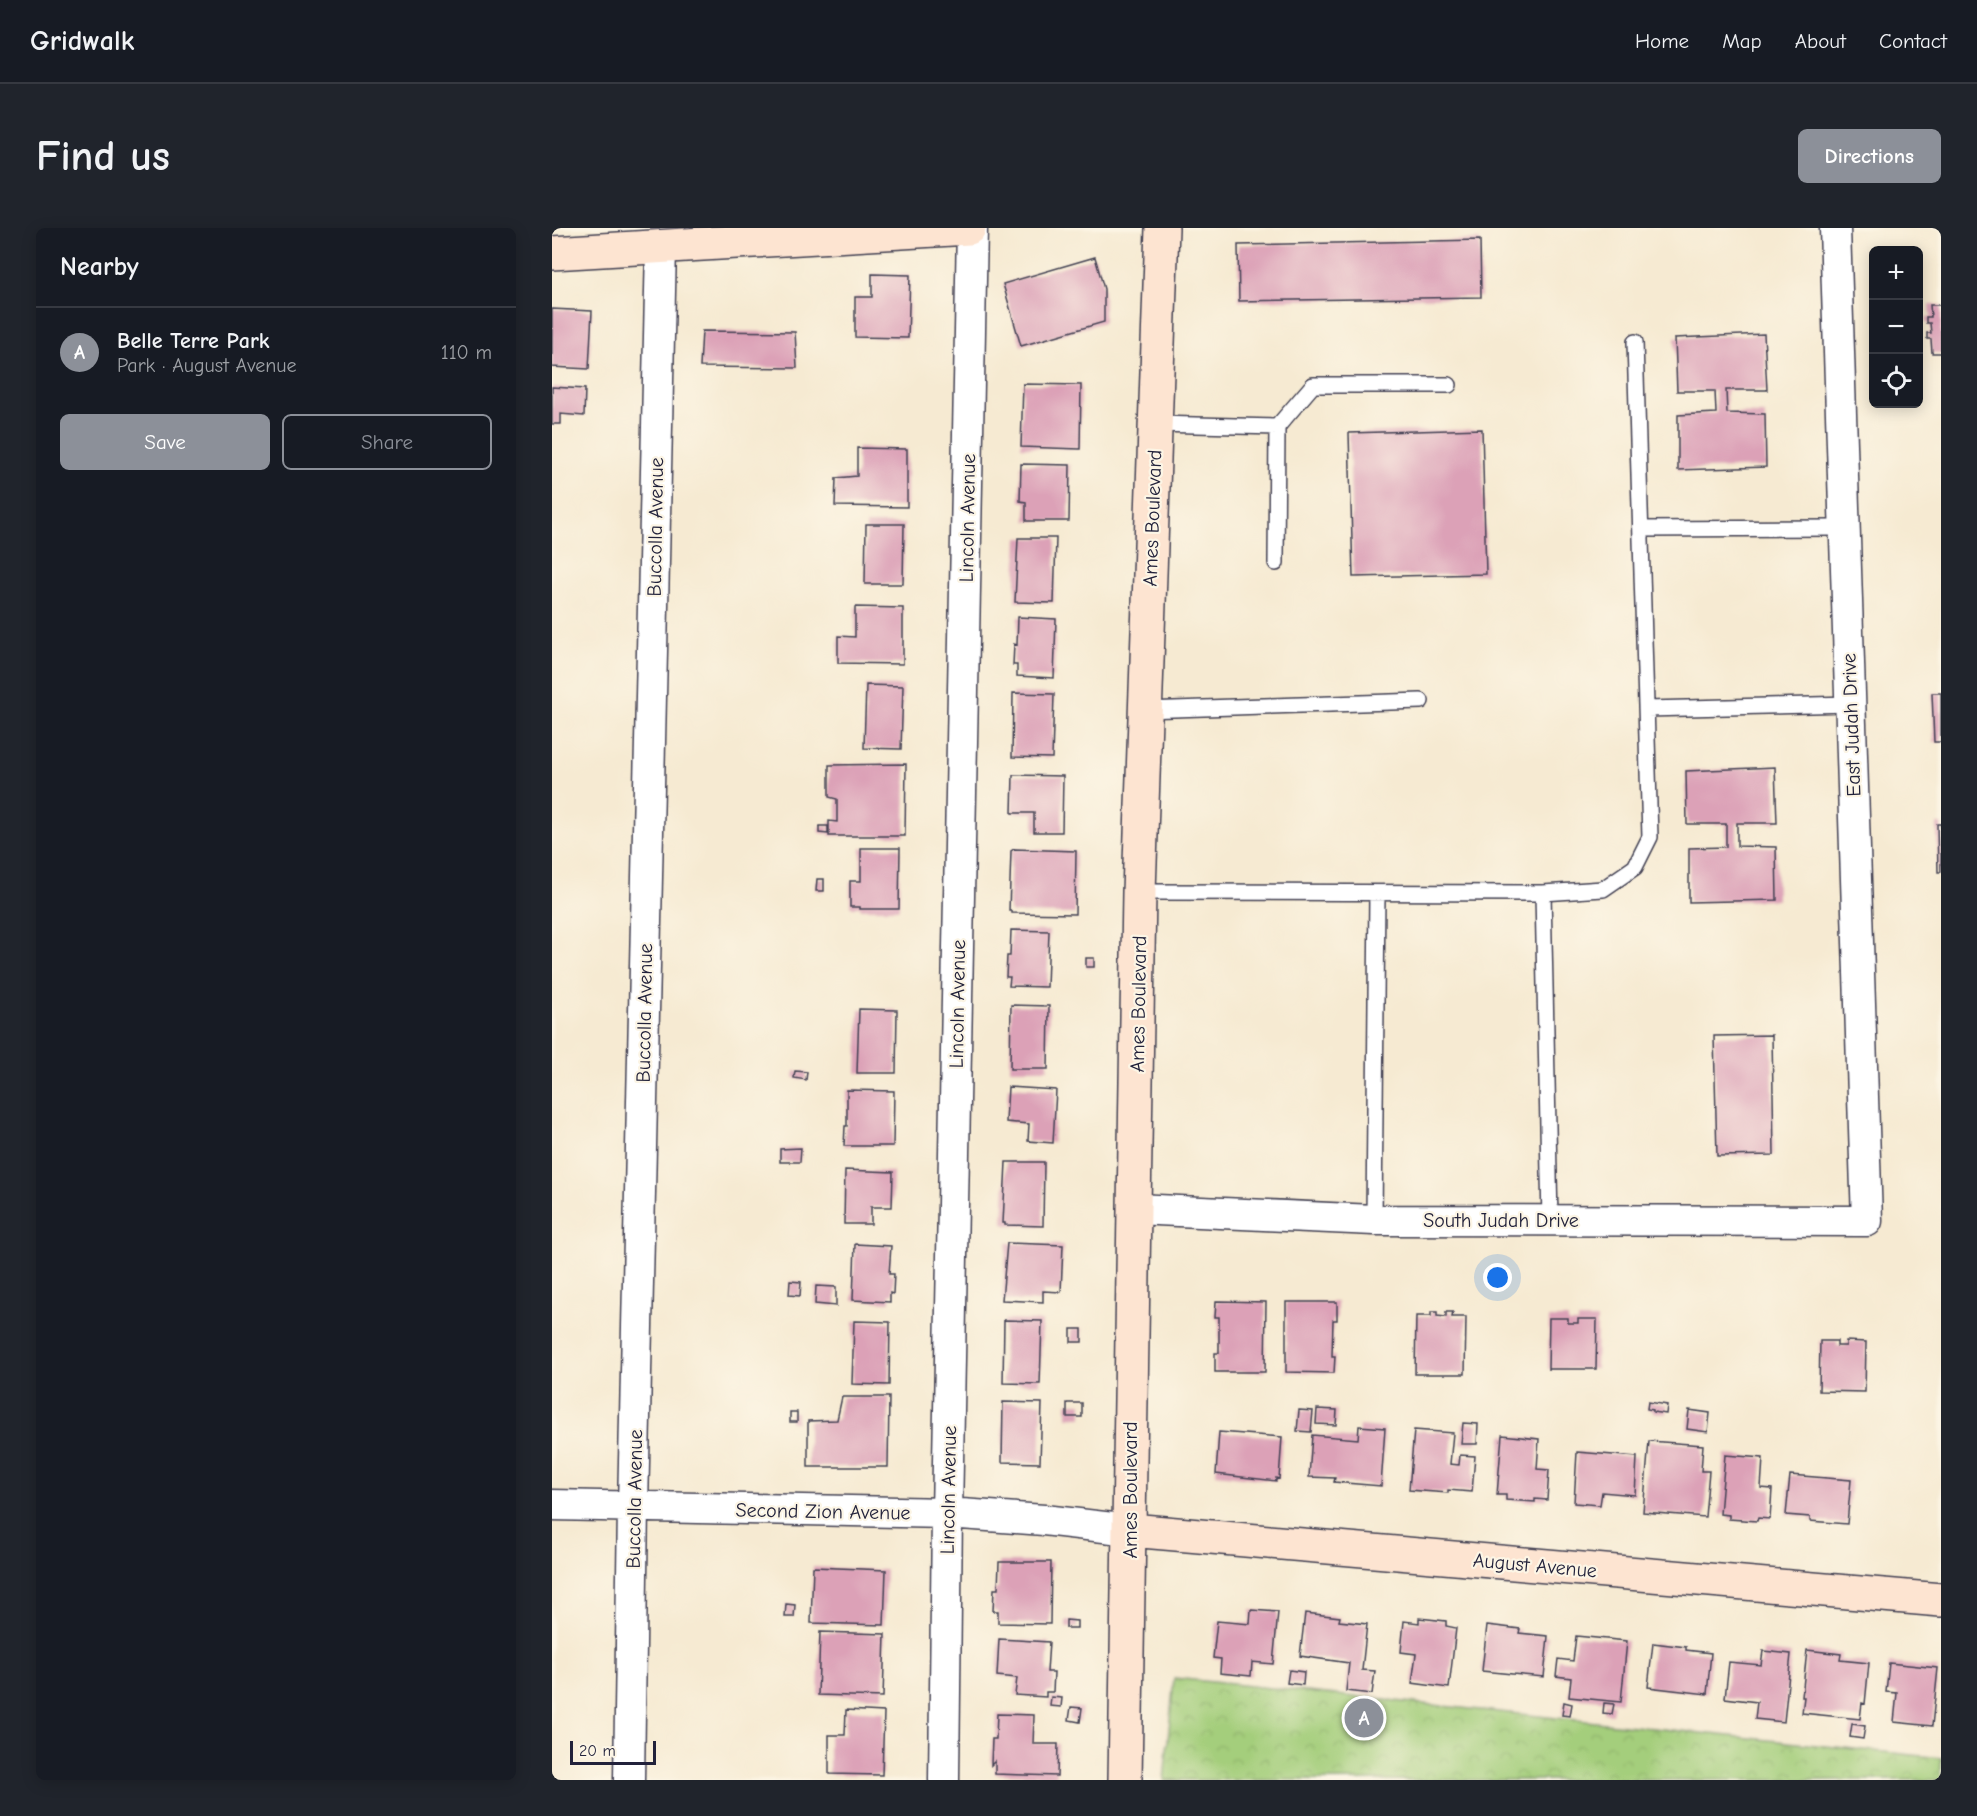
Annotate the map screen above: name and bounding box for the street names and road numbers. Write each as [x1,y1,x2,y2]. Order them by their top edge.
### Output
street label: Ames Boulevard [1139,449,1166,587]
street label: Lincoln Avenue [955,453,980,583]
street label: Buccolla Avenue [643,457,668,597]
street label: East Judah Drive [1837,653,1866,797]
street label: Ames Boulevard [1126,935,1151,1073]
street label: Lincoln Avenue [945,939,970,1069]
street label: Buccolla Avenue [632,943,657,1083]
street label: South Judah Drive [1423,1209,1579,1232]
street label: Ames Boulevard [1119,1422,1142,1559]
street label: Lincoln Avenue [936,1425,961,1555]
street label: Buccolla Avenue [622,1429,647,1569]
street label: Second Zion Avenue [735,1498,911,1525]
street label: August Avenue [1472,1549,1598,1582]

